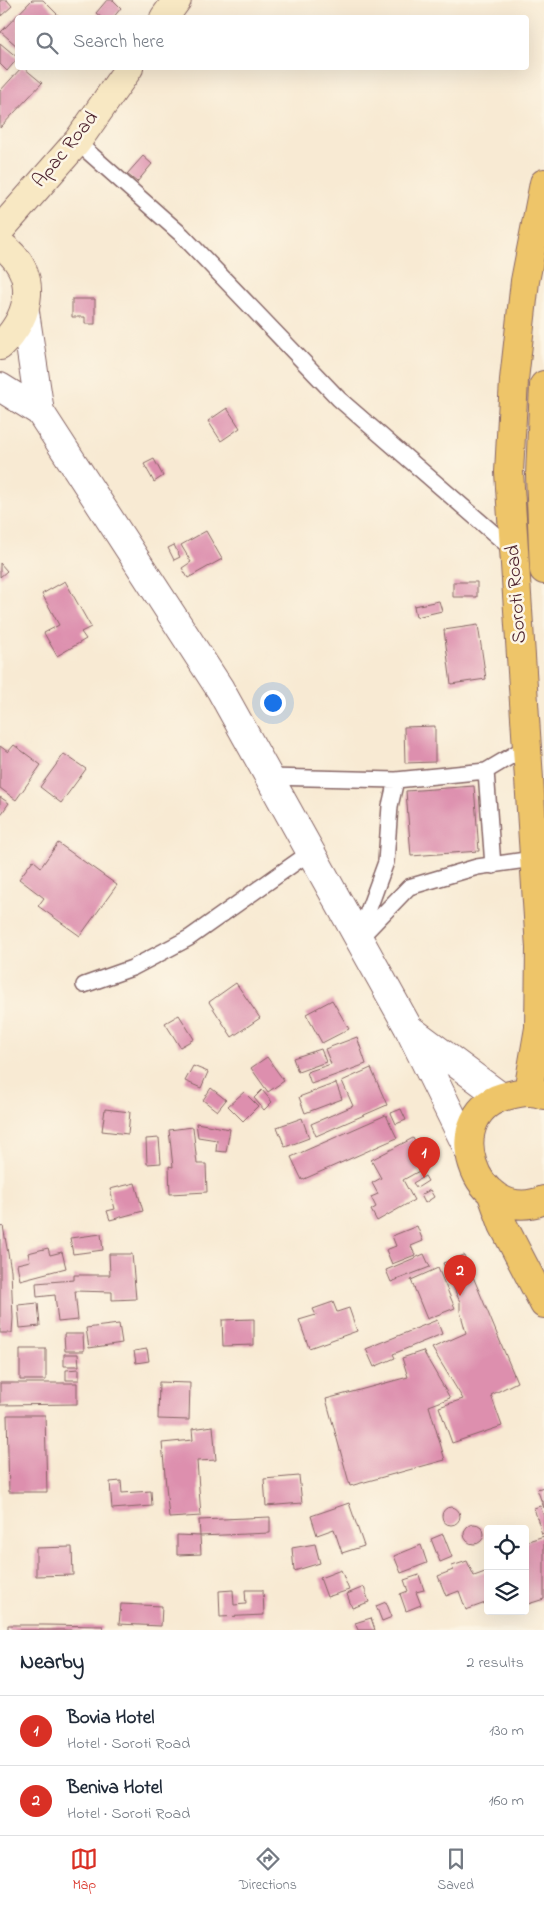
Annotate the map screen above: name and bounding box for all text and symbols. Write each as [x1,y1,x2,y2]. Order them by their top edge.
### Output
search box [15,15,529,70]
icon: search [33,29,61,57]
text: Search here [73,29,164,56]
street label: Apac Road [26,105,106,195]
street label: Soroti Road [499,544,535,644]
your location [260,690,286,716]
pin: 1 [408,1137,440,1178]
pin: 2 [444,1255,476,1296]
map controls [484,1525,529,1615]
button: locate [484,1525,529,1570]
button: layers [484,1570,529,1615]
text: Nearby [20,1648,84,1678]
text: 2 results [466,1651,524,1675]
text: Bovia Hotel [67,1705,154,1732]
text: 1 [33,1719,39,1743]
text: 130 m [489,1719,524,1743]
text: Hotel · Soroti Road [67,1732,190,1756]
text: Beniva Hotel [67,1775,162,1802]
text: 2 [32,1789,40,1813]
text: 160 m [489,1789,524,1813]
text: Hotel · Soroti Road [67,1802,190,1826]
tab: Map [70,1845,98,1896]
tab: Directions [239,1845,297,1896]
tab: Saved [437,1845,474,1896]

